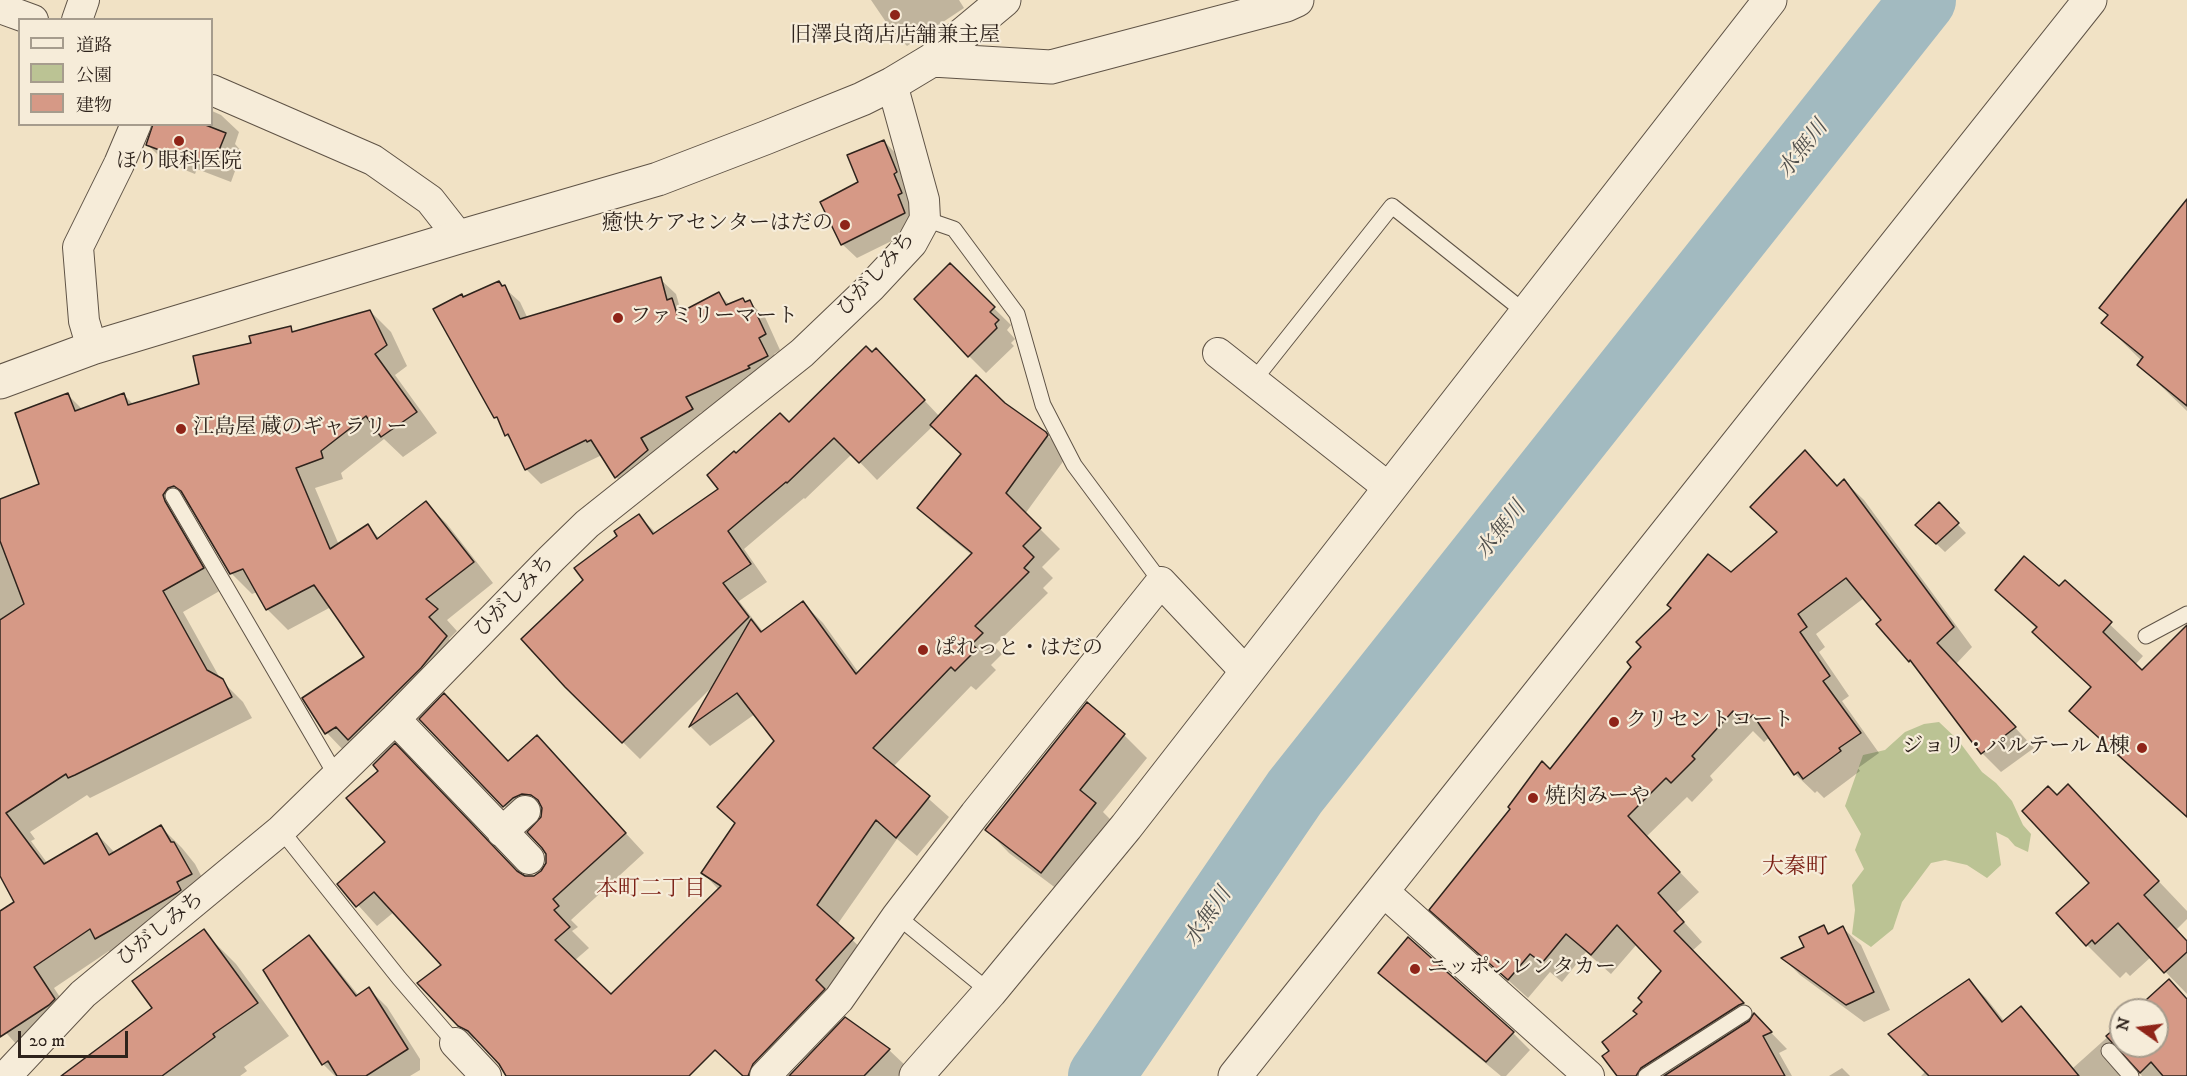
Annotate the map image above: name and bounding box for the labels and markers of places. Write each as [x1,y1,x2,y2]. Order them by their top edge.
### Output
marker: 旧澤良商店店舗兼主屋 [888,8,902,22]
place label: 旧澤良商店店舗兼主屋 [790,24,1000,50]
marker: ほり眼科医院 [172,134,186,148]
place label: ほり眼科医院 [116,150,242,176]
place label: 癒快ケアセンターはだの [602,212,833,238]
marker: 癒快ケアセンターはだの [838,218,852,232]
place label: ファミリーマート [630,305,798,331]
marker: ファミリーマート [611,311,625,325]
place label: 江島屋 蔵のギャラリー [193,416,408,442]
marker: 江島屋 蔵のギャラリー [174,422,188,436]
place label: ぱれっと・はだの [935,637,1103,663]
marker: ぱれっと・はだの [916,643,930,657]
place label: クリセントコート [1626,709,1794,735]
marker: クリセントコート [1607,715,1621,729]
place label: ジョリ・パルテール A棟 [1902,735,2130,761]
marker: ジョリ・パルテール A棟 [2135,741,2149,755]
place label: 焼肉みーや [1545,785,1650,811]
marker: 焼肉みーや [1526,791,1540,805]
place label: ニッポンレンタカー [1427,956,1616,982]
marker: ニッポンレンタカー [1408,962,1422,976]

